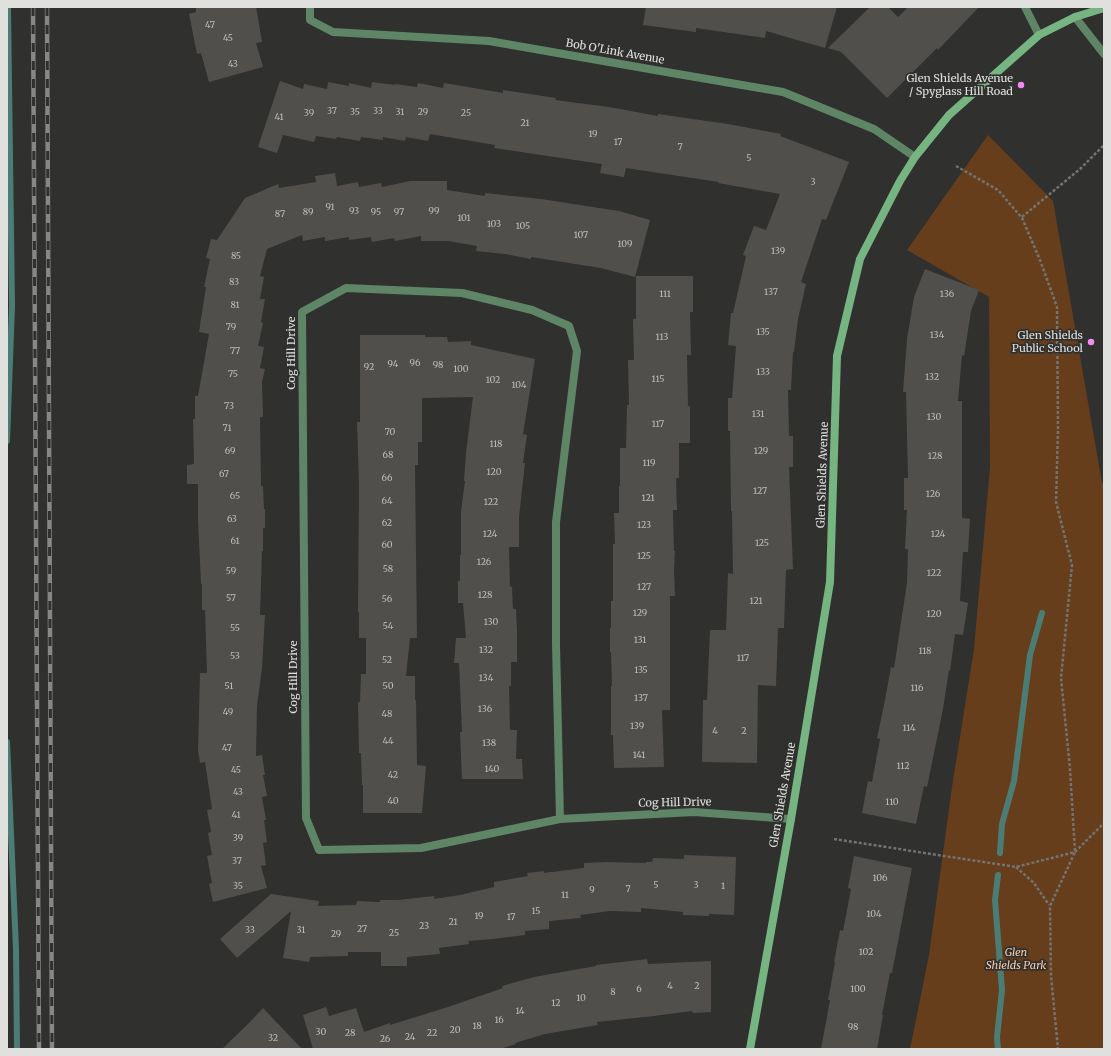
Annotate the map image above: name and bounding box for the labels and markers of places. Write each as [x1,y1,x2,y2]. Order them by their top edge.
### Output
place label: Glen Shields Avenue / Spyglass Hill Road [906,72,1013,98]
marker: Glen Shields Avenue / Spyglass Hill Road [1016,80,1026,90]
place label: Glen Shields Public School [1012,329,1083,355]
marker: Glen Shields Public School [1086,337,1096,347]

